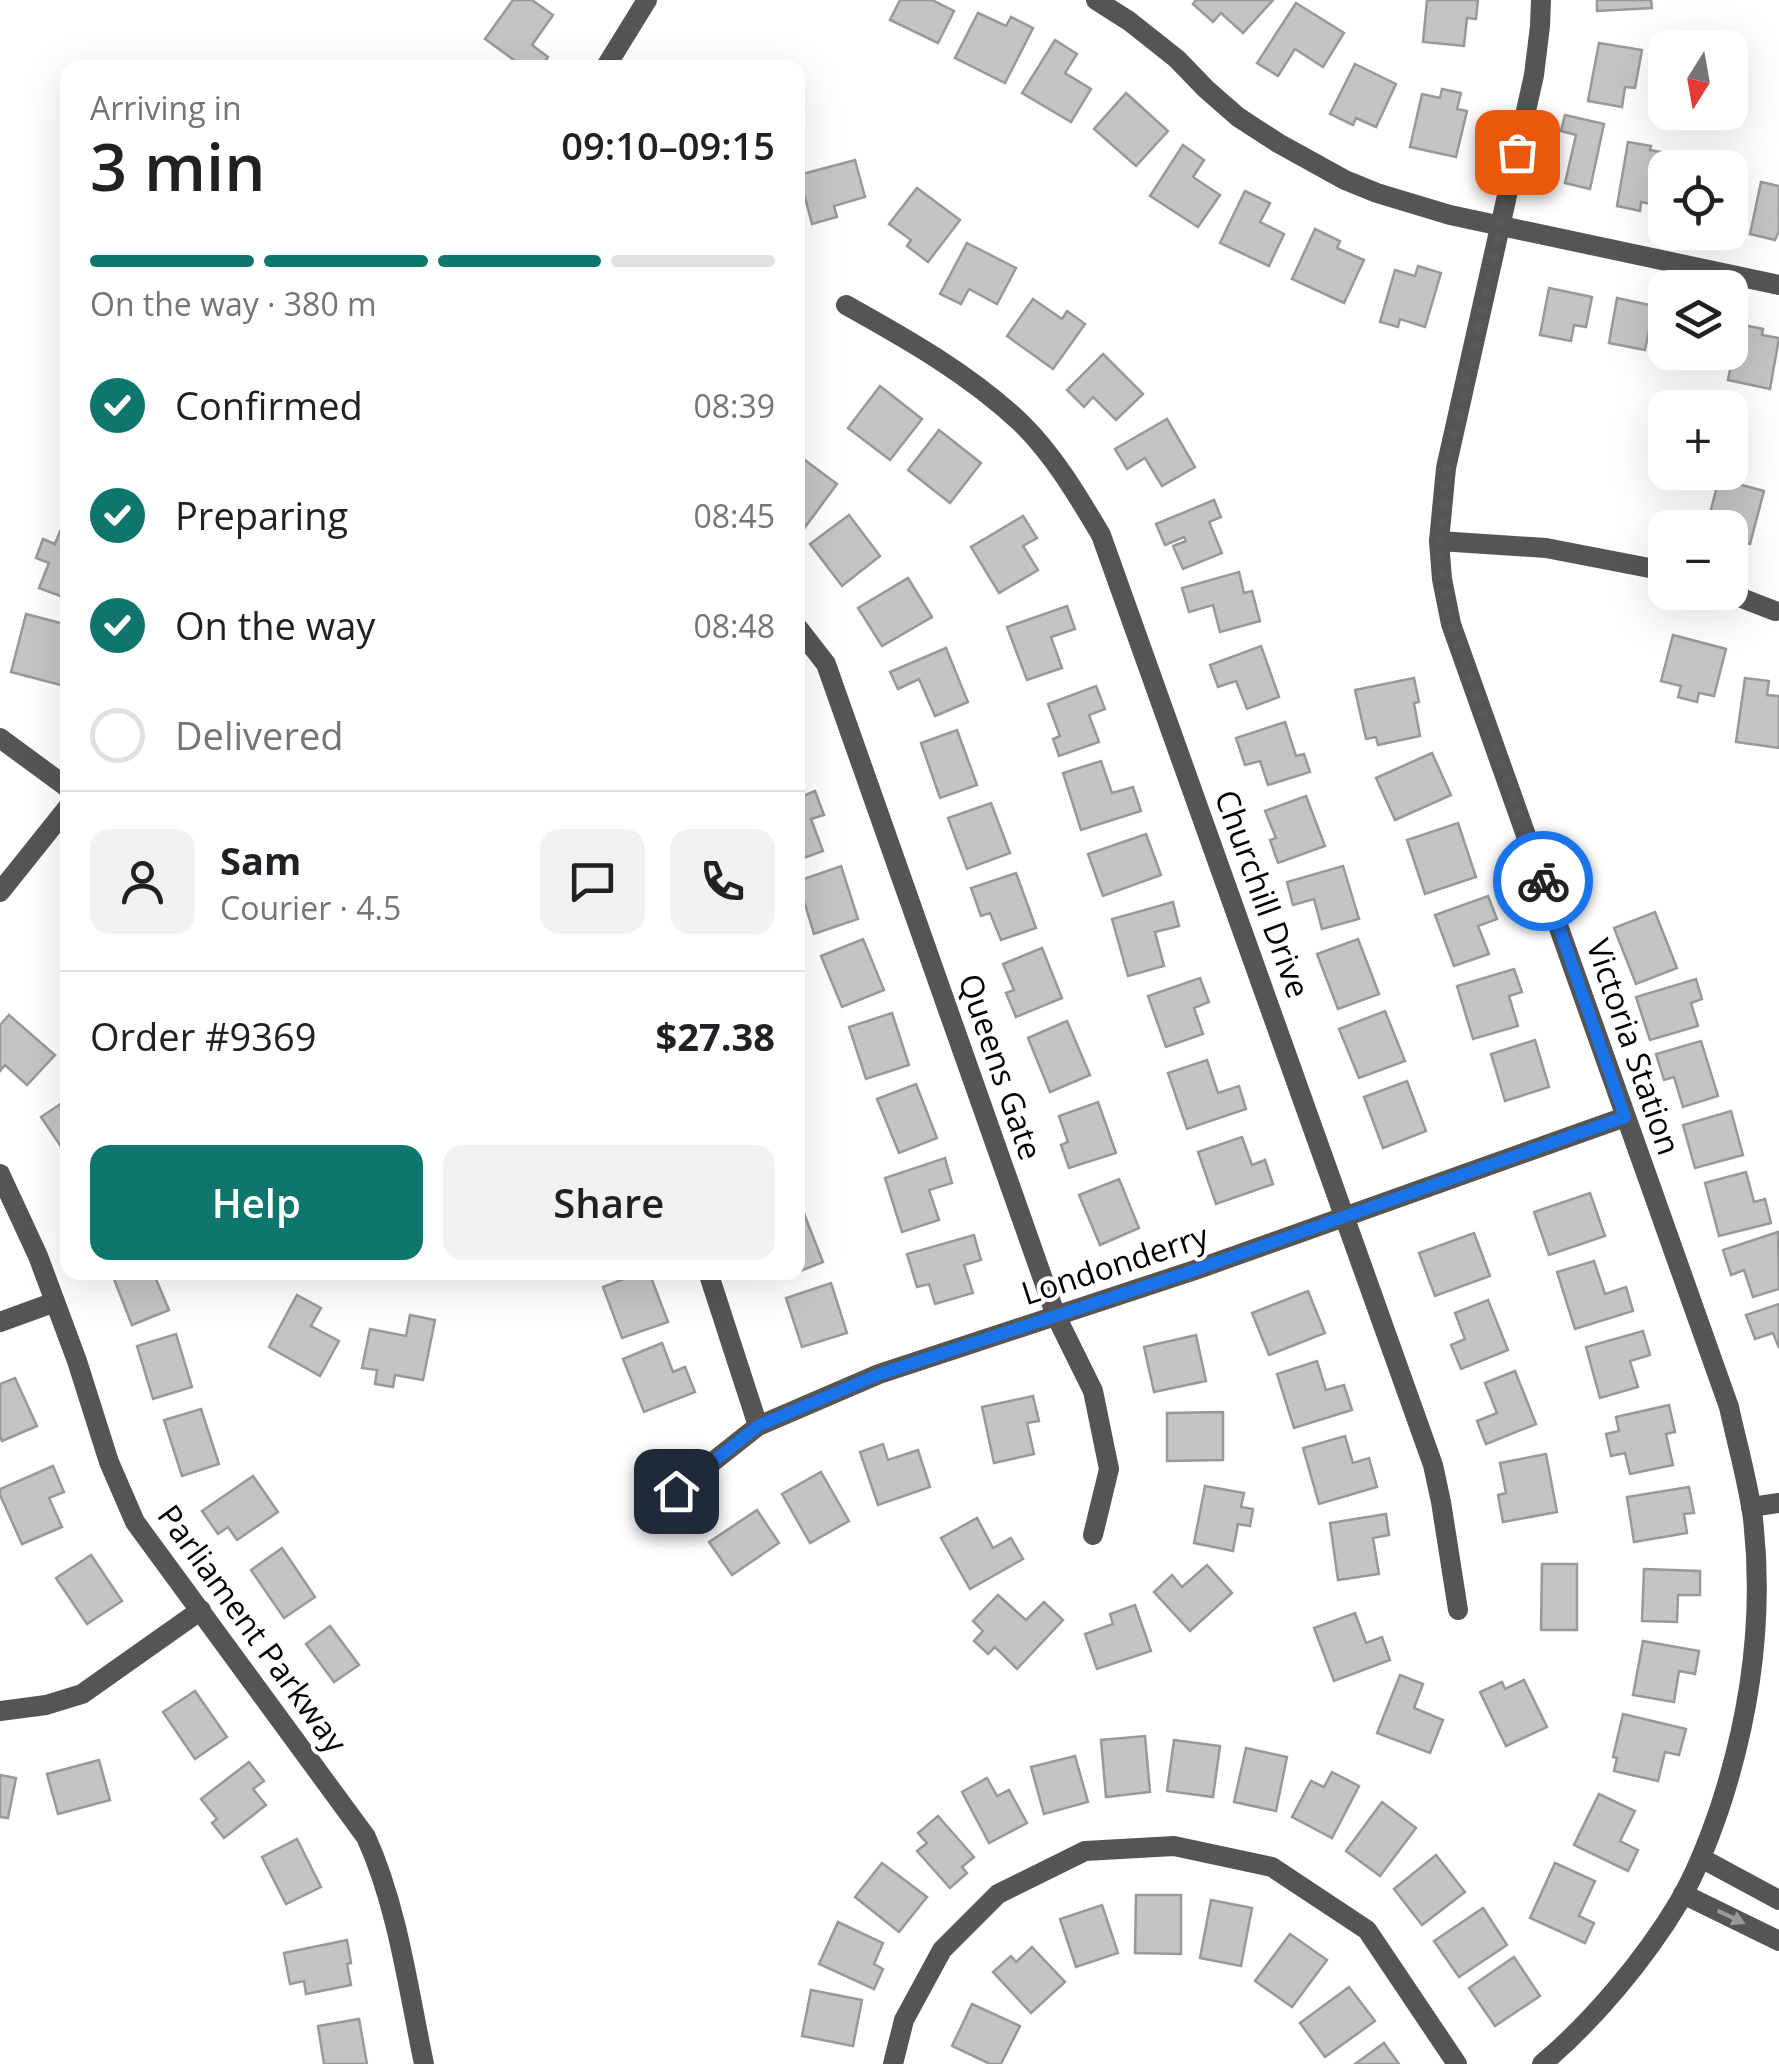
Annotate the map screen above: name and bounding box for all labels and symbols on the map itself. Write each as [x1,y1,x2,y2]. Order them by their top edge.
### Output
north arrow [1648,30,1748,130]
pin [1475,110,1560,195]
street label: Churchill Drive [1206,784,1321,1003]
courier [1493,831,1593,931]
street label: Victoria Station [1577,933,1691,1160]
street label: Queens Gate [949,968,1053,1165]
street label: Londonderry [1016,1213,1214,1314]
pin [634,1449,719,1534]
street label: Parliament Parkway [149,1496,358,1761]
one-way arrow [1717,1909,1746,1926]

